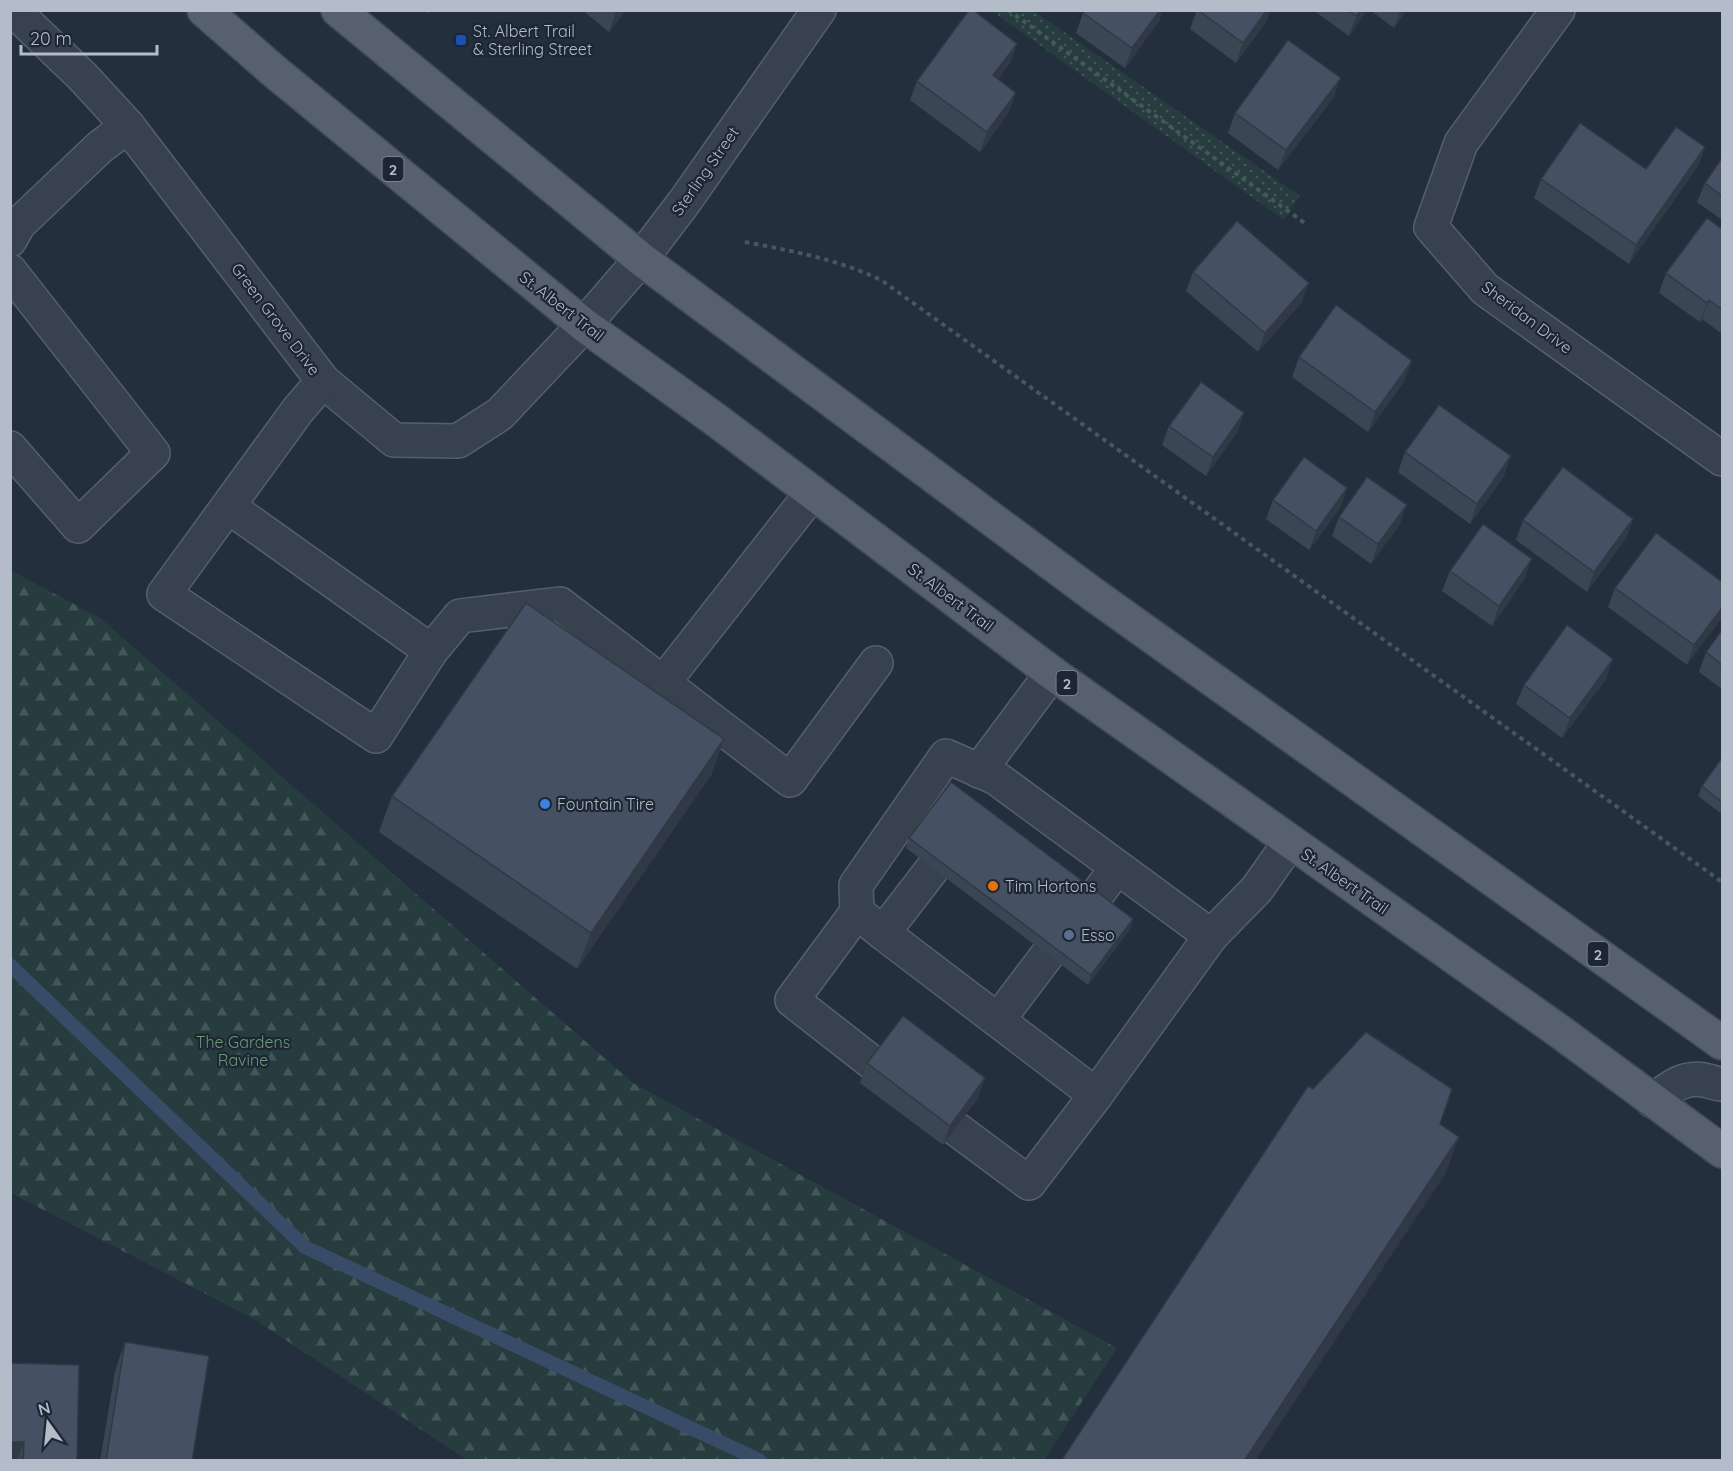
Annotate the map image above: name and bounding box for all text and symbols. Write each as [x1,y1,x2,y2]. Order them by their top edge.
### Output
scale bar [21,18,158,56]
place label: St. Albert Trail & Sterling Street [473,21,592,59]
text: 20 m [30,27,72,50]
marker: St. Albert Trail & Sterling Street [454,33,468,47]
street label: Sterling Street [667,123,743,219]
road number: 2 [382,157,404,181]
street label: Green Grove Drive [227,259,325,379]
street label: St. Albert Trail [516,267,608,345]
street label: Sheridan Drive [1478,276,1576,358]
street label: St. Albert Trail [904,558,998,636]
road number: 2 [1056,671,1078,695]
place label: Fountain Tire [557,794,654,814]
marker: Fountain Tire [538,797,552,811]
street label: St. Albert Trail [1298,844,1392,918]
place label: Tim Hortons [1005,876,1096,896]
marker: Tim Hortons [986,879,1000,893]
place label: Esso [1081,925,1115,945]
marker: Esso [1062,928,1076,942]
road number: 2 [1588,942,1608,966]
park label: The Gardens Ravine [196,1032,290,1070]
north arrow [18,1393,78,1453]
text: N [36,1397,52,1420]

